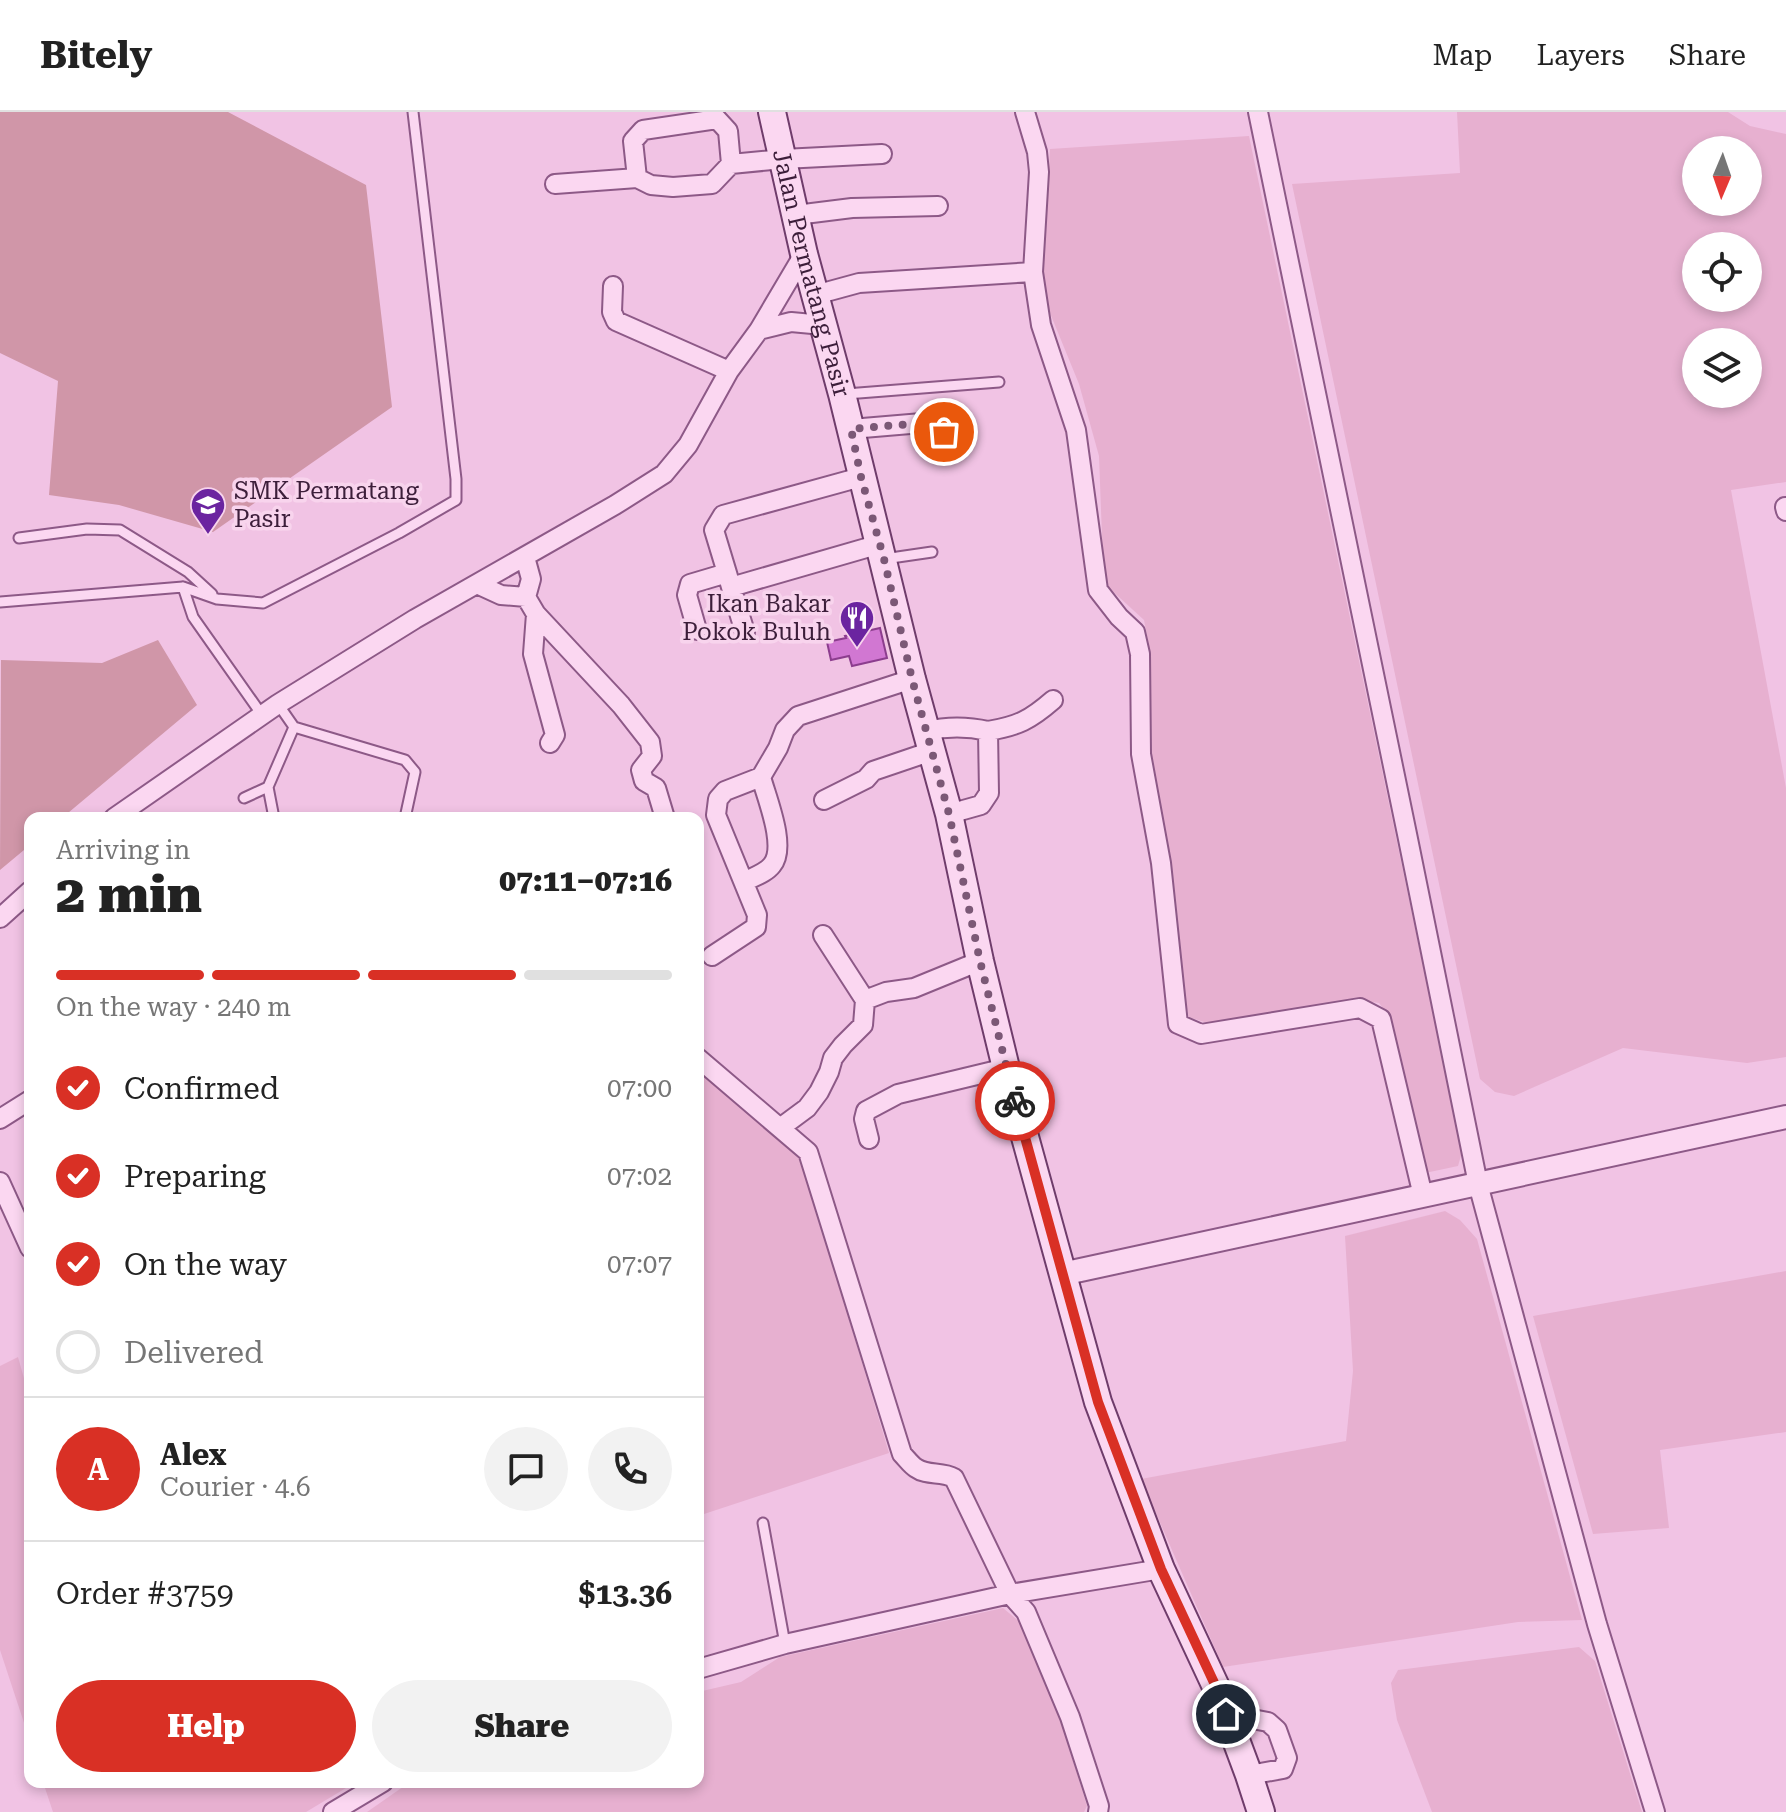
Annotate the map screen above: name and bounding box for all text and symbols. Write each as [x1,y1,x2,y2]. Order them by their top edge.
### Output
text: Bitely [40,33,152,77]
text: Map [1433,39,1492,72]
text: Layers [1536,39,1625,72]
text: Share [1669,39,1746,72]
north arrow [1682,136,1762,216]
map controls [1682,136,1762,408]
street label: Jalan Permatang Pasir [767,147,856,400]
button: locate [1682,232,1762,312]
button: layers [1682,328,1762,408]
pin [910,398,978,466]
icon: bag [922,410,966,454]
place label: SMK Permatang Pasir [234,477,419,533]
school or university icon: SMK Permatang Pasir [189,486,227,536]
place label: Ikan Bakar Pokok Buluh [682,590,831,646]
restaurant icon: Ikan Bakar Pokok Buluh [838,599,876,649]
text: Arriving in [56,835,190,865]
text: 07:11–07:16 [499,863,672,898]
text: 2 min [56,864,202,925]
text: On the way · 240 m [56,992,291,1022]
courier [975,1061,1055,1141]
icon: check [56,1066,100,1110]
text: Confirmed [124,1071,279,1106]
text: 07:00 [607,1073,672,1103]
icon: bike [993,1079,1037,1123]
icon: check [56,1154,100,1198]
text: Preparing [124,1159,266,1194]
text: 07:02 [607,1161,672,1191]
icon: check [56,1242,100,1286]
text: On the way [124,1247,287,1282]
text: 07:07 [607,1249,672,1279]
text: Delivered [124,1335,263,1370]
button: chat [484,1427,568,1511]
button: phone [588,1427,672,1511]
text: Alex [160,1437,227,1472]
text: A [87,1452,109,1487]
text: Courier · 4.6 [160,1472,310,1502]
text: Order #3759 [56,1576,234,1611]
text: $13.36 [579,1576,672,1611]
button: Help [56,1680,356,1772]
button: Share [372,1680,672,1772]
pin [1192,1680,1260,1748]
icon: home [1204,1692,1248,1736]

